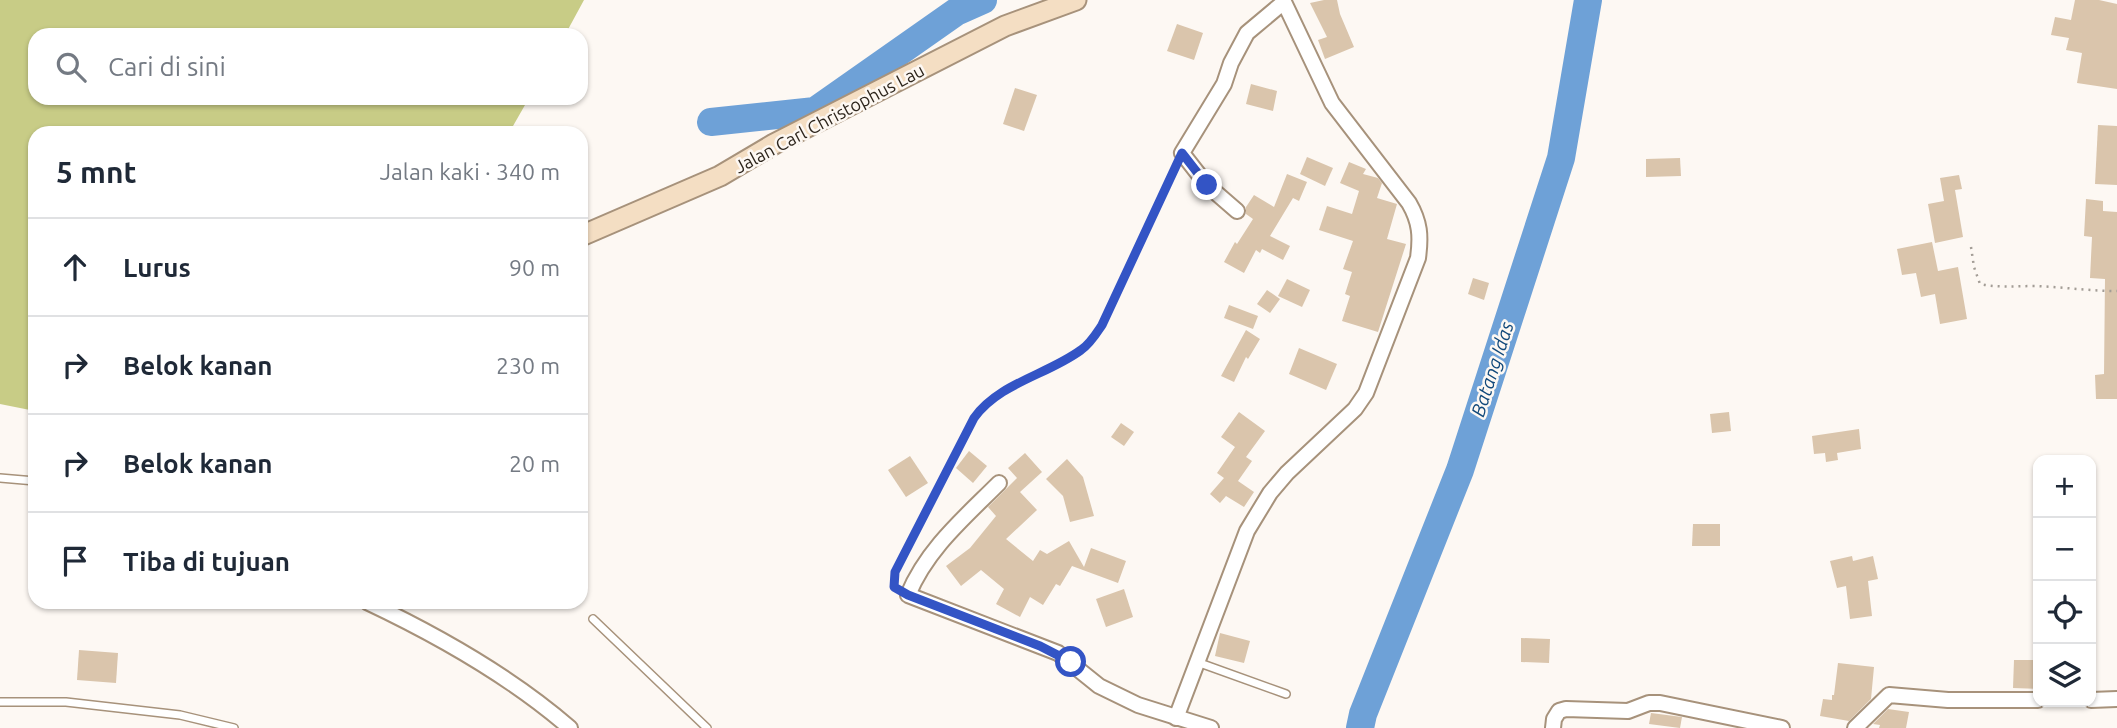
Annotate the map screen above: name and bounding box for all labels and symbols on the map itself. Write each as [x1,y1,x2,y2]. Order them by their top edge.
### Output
street label: Jalan Carl Christophus Lau [731,59,927,177]
route end [1191,169,1222,200]
water label: Batang Idas [1466,319,1518,419]
route start [1055,646,1086,677]

